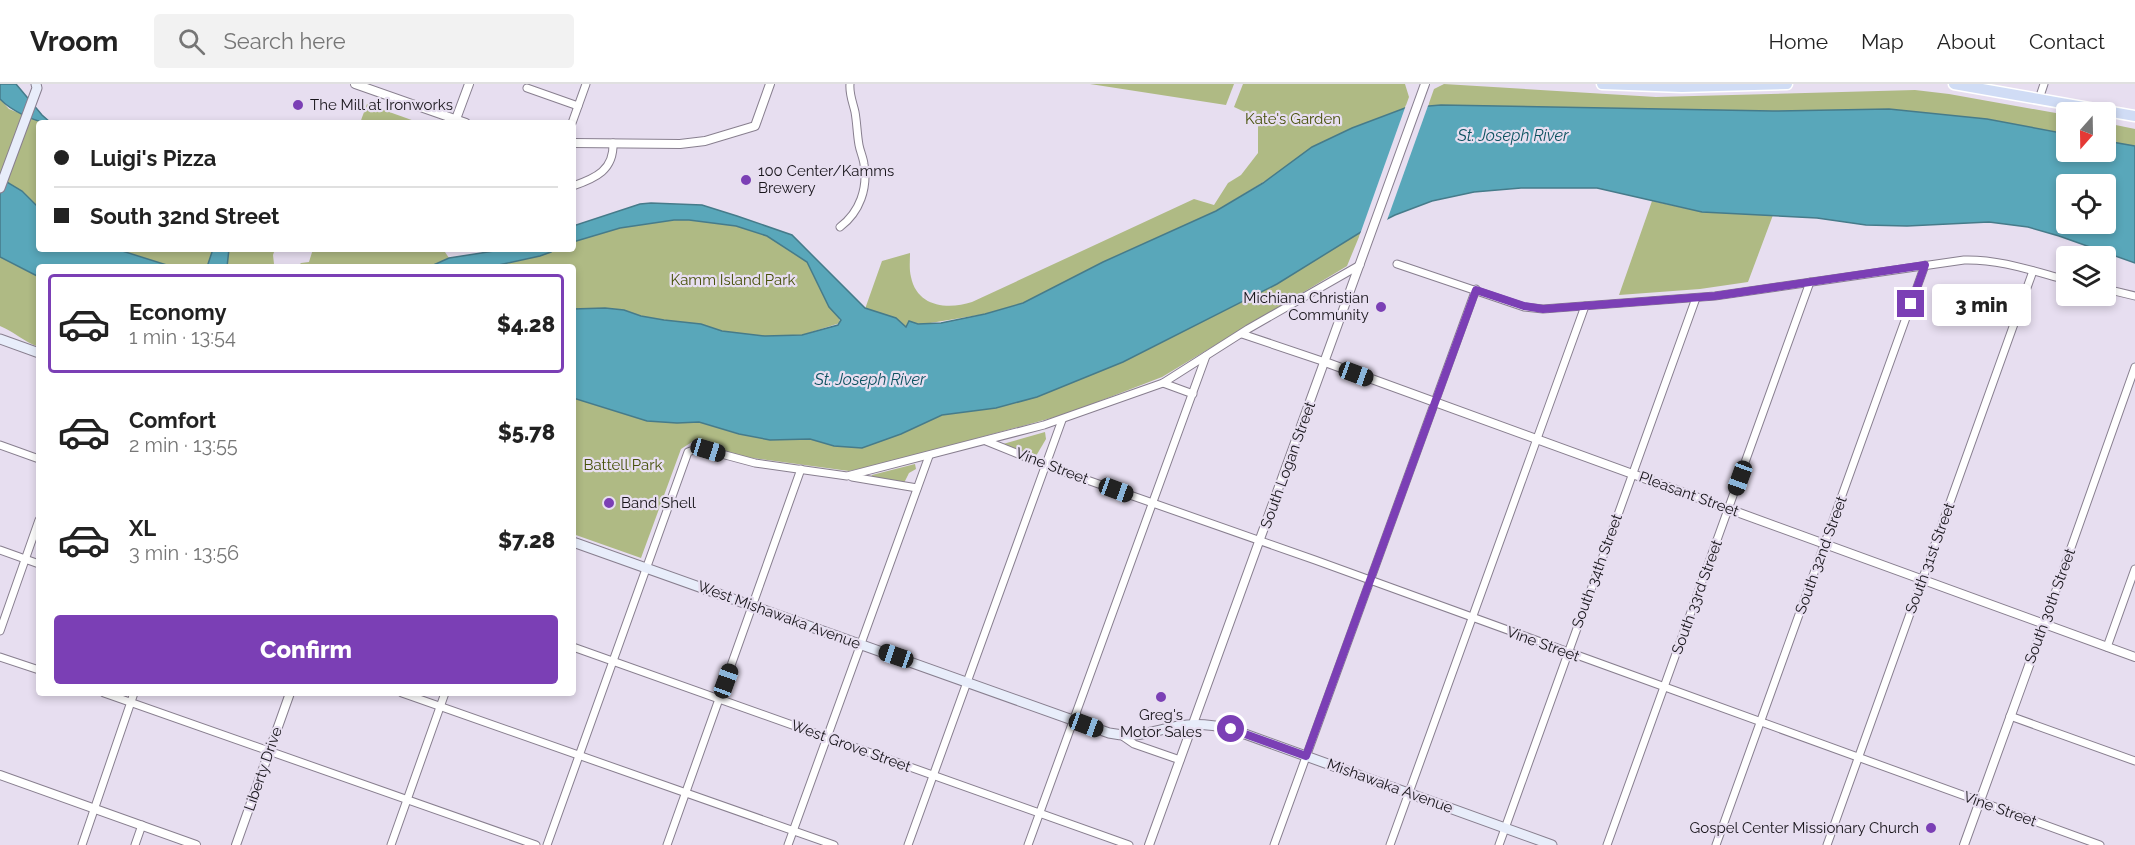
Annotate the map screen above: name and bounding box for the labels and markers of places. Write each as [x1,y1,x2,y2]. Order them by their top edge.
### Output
place label: The Mill at Ironworks [310,96,453,114]
marker: The Mill at Ironworks [291,98,305,112]
place label: 100 Center/Kamms Brewery [758,162,894,197]
marker: 100 Center/Kamms Brewery [739,173,753,187]
place label: Michiana Christian Community [1243,289,1369,324]
marker: Michiana Christian Community [1374,300,1388,314]
place label: Band Shell [621,494,697,512]
marker: Band Shell [602,496,616,510]
marker: Greg's Motor Sales [1154,690,1168,704]
place label: Greg's Motor Sales [1120,706,1202,741]
place label: Gospel Center Missionary Church [1690,819,1919,837]
marker: Gospel Center Missionary Church [1924,821,1938,835]

